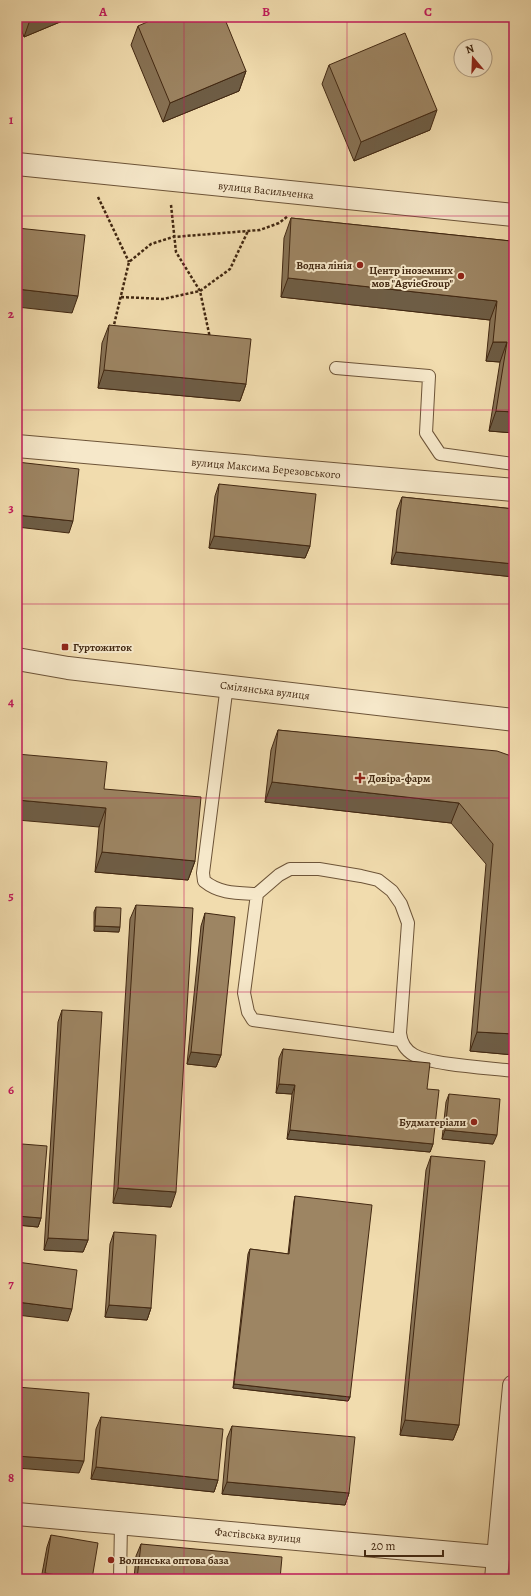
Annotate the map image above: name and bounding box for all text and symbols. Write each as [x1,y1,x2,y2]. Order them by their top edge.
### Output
text: A [98,3,108,20]
text: B [262,3,270,20]
text: C [424,3,432,20]
north arrow [453,38,493,78]
text: N [464,41,476,57]
text: 1 [9,111,14,128]
street label: вулиця Васильченка [217,178,315,203]
place label: Водна лінія [296,258,352,273]
marker: Водна лінія [355,260,365,270]
place label: Центр іноземних мов "AgvieGroup" [369,263,453,291]
marker: Центр іноземних мов "AgvieGroup" [456,271,466,281]
text: 2 [8,305,15,322]
street label: вулиця Максима Березовського [191,454,342,483]
text: 3 [8,499,14,516]
place label: Гуртожиток [73,640,132,655]
marker: Гуртожиток [60,642,70,652]
street label: Смілянська вулиця [219,678,311,703]
text: 4 [8,693,14,710]
place label: Довіра-фарм [368,771,431,786]
marker: Довіра-фарм [355,773,365,783]
text: 5 [8,887,14,904]
text: 6 [8,1081,14,1098]
place label: Будматеріали [399,1115,466,1130]
marker: Будматеріали [469,1117,479,1127]
text: 7 [8,1275,14,1292]
text: 8 [8,1469,14,1486]
street label: Фастівська вулиця [214,1524,302,1547]
scale bar [365,1532,443,1558]
text: 20 m [371,1538,395,1554]
place label: Волинська оптова база [119,1553,229,1568]
marker: Волинська оптова база [106,1555,116,1565]

